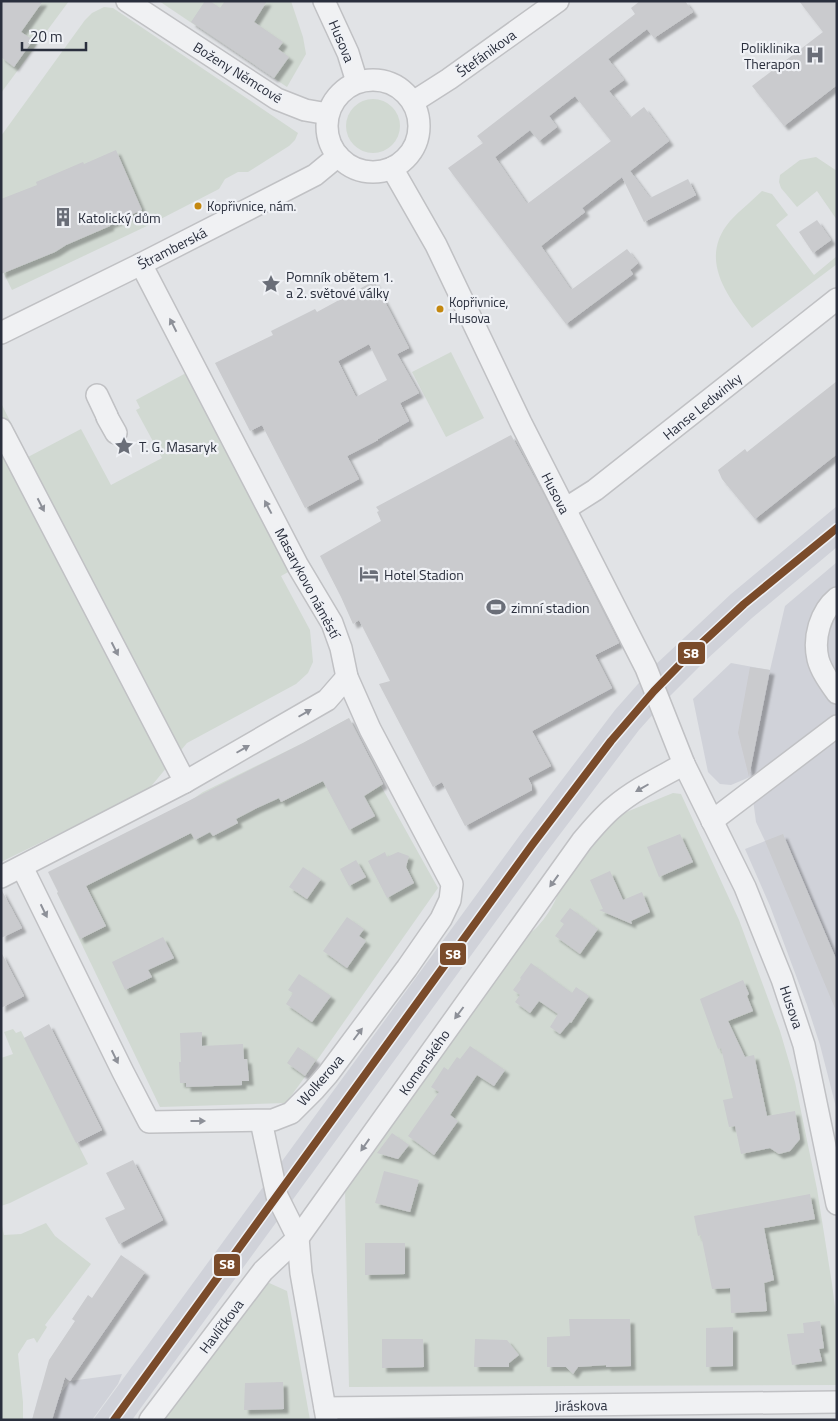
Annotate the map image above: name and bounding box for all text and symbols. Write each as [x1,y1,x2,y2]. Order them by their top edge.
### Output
street label: Husova [324,17,360,65]
scale bar [22,20,86,52]
street label: Štefánikova [452,24,520,82]
text: 20 m [30,25,63,48]
street label: Boženy Němcové [189,36,287,108]
place label: Poliklinika Therapon [741,37,800,74]
hospital icon: Poliklinika Therapon [804,44,826,66]
place label: Kopřivnice, nám. [207,196,296,216]
marker: Kopřivnice, nám. [193,201,203,211]
building icon: Katolický dům [52,206,74,228]
place label: Katolický dům [78,207,161,228]
street label: Štramberská [134,222,210,274]
place label: Pomník obětem 1. a 2. světové války [286,266,393,303]
place icon: Pomník obětem 1. a 2. světové války [260,273,282,295]
place label: Kopřivnice, Husova [449,292,508,328]
marker: Kopřivnice, Husova [435,304,445,314]
one-way arrow [169,318,177,333]
street label: Hanse Ledwinky [658,367,746,445]
place icon: T. G. Masaryk [113,435,135,457]
place label: T. G. Masaryk [139,436,217,457]
street label: Husova [537,468,575,518]
one-way arrow [37,497,45,512]
one-way arrow [264,499,272,514]
street label: Masarykovo náměstí [270,524,346,643]
hotel icon: Hotel Stadion [358,563,380,585]
place label: Hotel Stadion [384,564,464,585]
sports icon: zimní stadion [485,596,507,618]
place label: zimní stadion [511,597,590,618]
line badge: S8 [677,641,706,665]
one-way arrow [111,642,119,656]
text: S8 [683,642,699,663]
one-way arrow [298,709,313,717]
one-way arrow [236,744,250,753]
one-way arrow [636,784,649,793]
one-way arrow [549,874,559,888]
one-way arrow [40,904,48,918]
line badge: S8 [439,942,467,966]
text: S8 [445,943,461,964]
street label: Husova [775,983,809,1031]
one-way arrow [454,1006,464,1020]
street label: Komenského [393,1025,455,1099]
one-way arrow [353,1028,364,1041]
one-way arrow [111,1050,119,1064]
street label: Wolkerova [292,1050,348,1110]
one-way arrow [190,1117,206,1125]
one-way arrow [359,1138,370,1151]
line badge: S8 [213,1253,241,1277]
text: S8 [219,1253,235,1274]
street label: Havlíčkova [194,1295,248,1357]
street label: Jiráskova [554,1394,608,1416]

